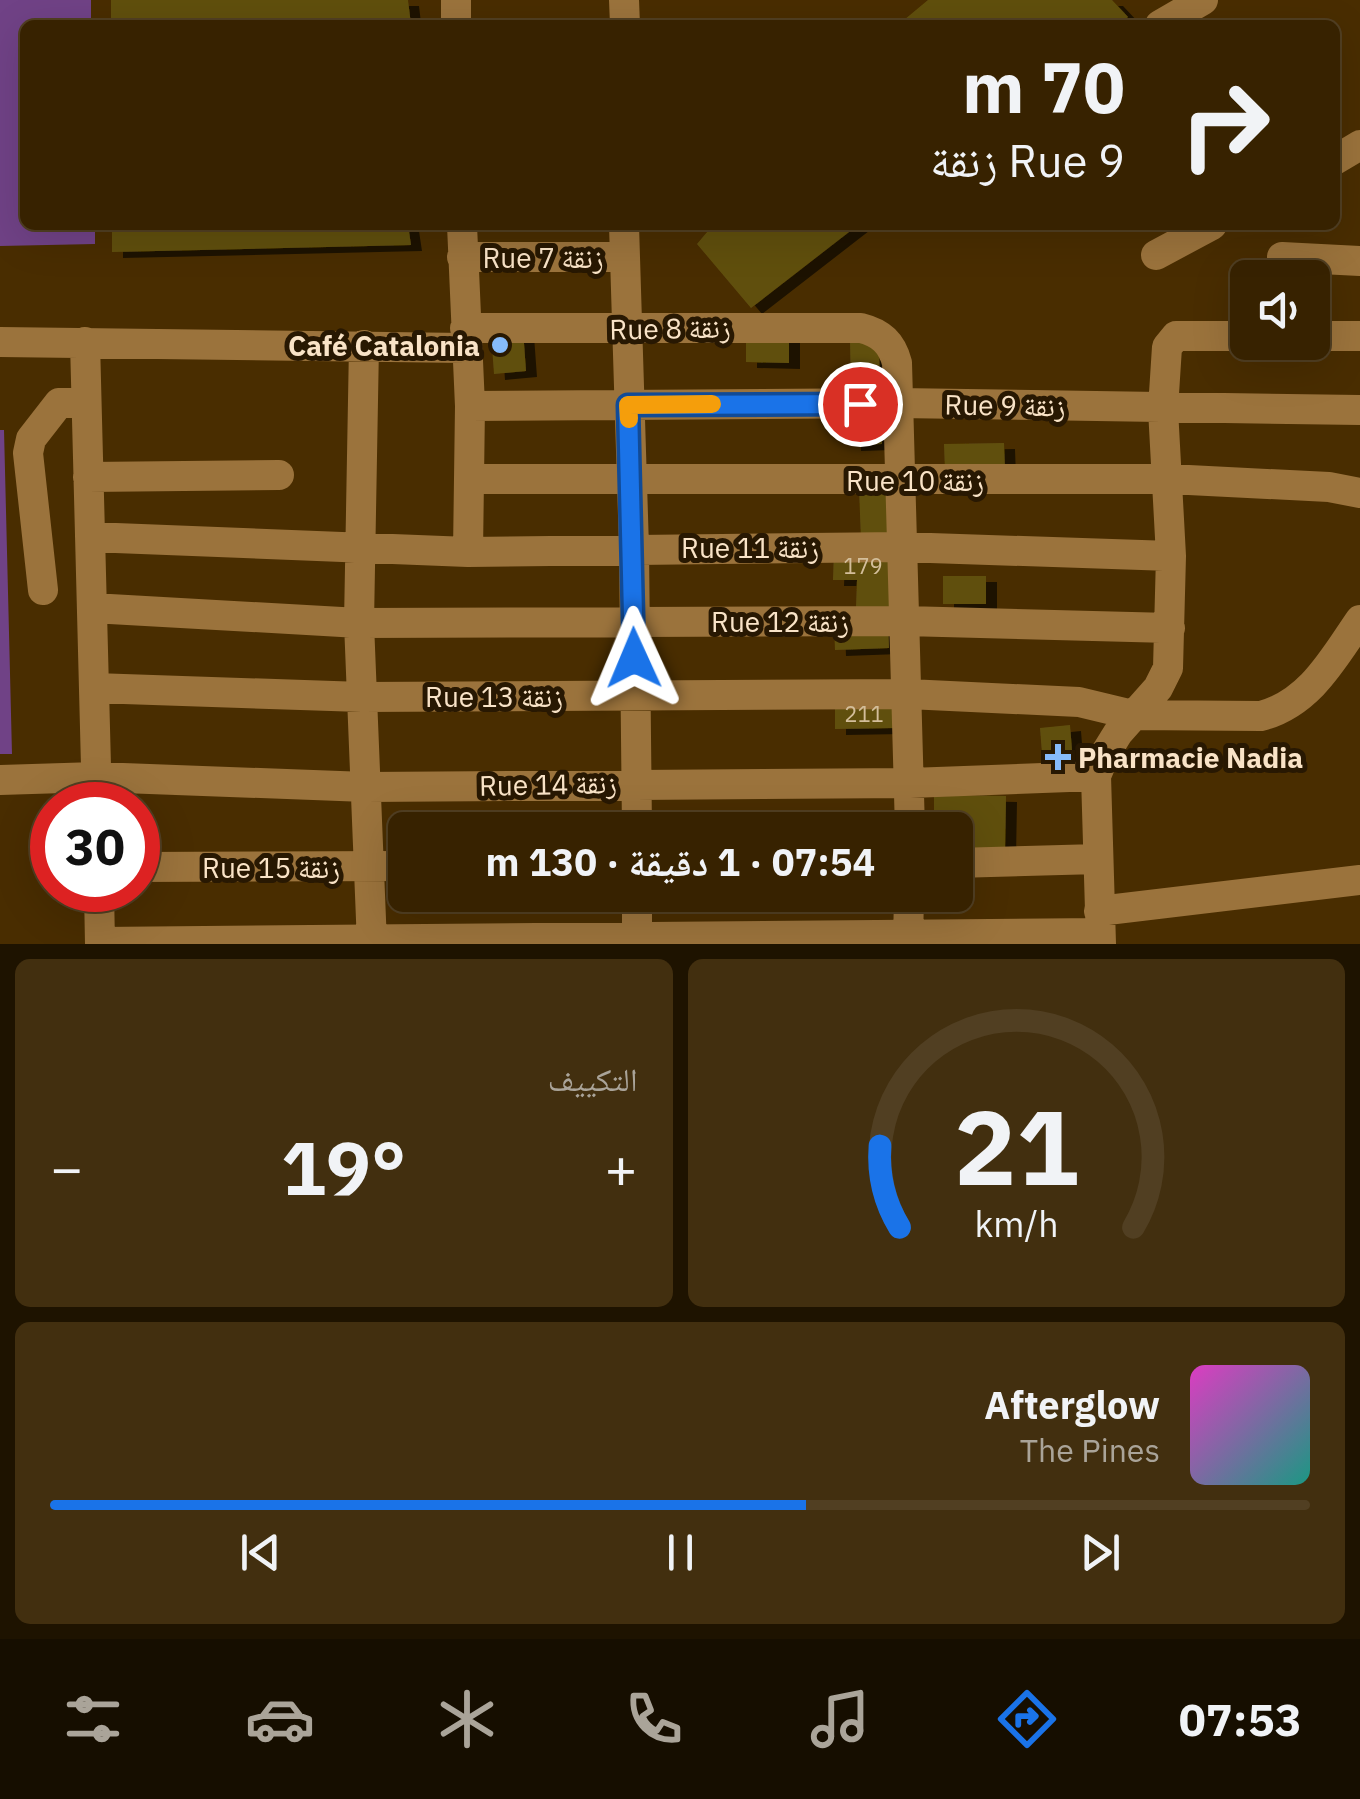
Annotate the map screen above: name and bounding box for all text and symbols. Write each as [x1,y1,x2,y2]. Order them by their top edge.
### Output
text: 70 m [962,41,1125,132]
icon: right [1160,60,1290,190]
text: Rue 9 زنقة [930,131,1125,189]
street label: Rue 7 زنقة [482,239,604,276]
map controls [1230,260,1330,360]
button: sound [1230,260,1330,360]
street label: Rue 8 زنقة [609,308,731,348]
place label: Café Catalonia [288,327,480,364]
marker: Café Catalonia [489,334,511,356]
pin [818,362,903,447]
icon: arrive [833,377,888,432]
street label: Rue 9 زنقة [944,385,1066,425]
street label: Rue 10 زنقة [846,462,984,499]
street label: Rue 11 زنقة [681,529,819,566]
house number: 179 [843,551,883,580]
street label: Rue 12 زنقة [711,603,849,640]
position arrow [582,606,686,710]
street label: Rue 13 زنقة [425,678,563,715]
house number: 211 [844,699,884,728]
place label: Pharmacie Nadia [1078,739,1303,776]
marker: Pharmacie Nadia [1047,746,1069,768]
street label: Rue 14 زنقة [479,764,617,804]
speed limit sign: 30 [30,782,160,912]
text: 07:54 · 1 دقيقة · 130 m [486,837,875,886]
street label: Rue 15 زنقة [202,849,340,886]
text: التكييف [548,1058,638,1100]
text: 21 [954,1078,1079,1214]
text: 19° [281,1118,406,1216]
text: − [50,1132,83,1203]
text: + [604,1132,637,1203]
text: km/h [974,1200,1058,1247]
text: Afterglow [984,1380,1160,1429]
text: The Pines [1020,1429,1160,1471]
icon: previous [233,1525,288,1580]
icon: pause [653,1525,708,1580]
icon: next [1073,1525,1128,1580]
icon: filters [58,1684,128,1754]
icon: car [245,1684,315,1754]
icon: climate [432,1684,502,1754]
icon: phone [619,1684,689,1754]
icon: music [805,1684,875,1754]
icon: directions [992,1684,1062,1754]
text: 07:53 [1179,1690,1302,1748]

